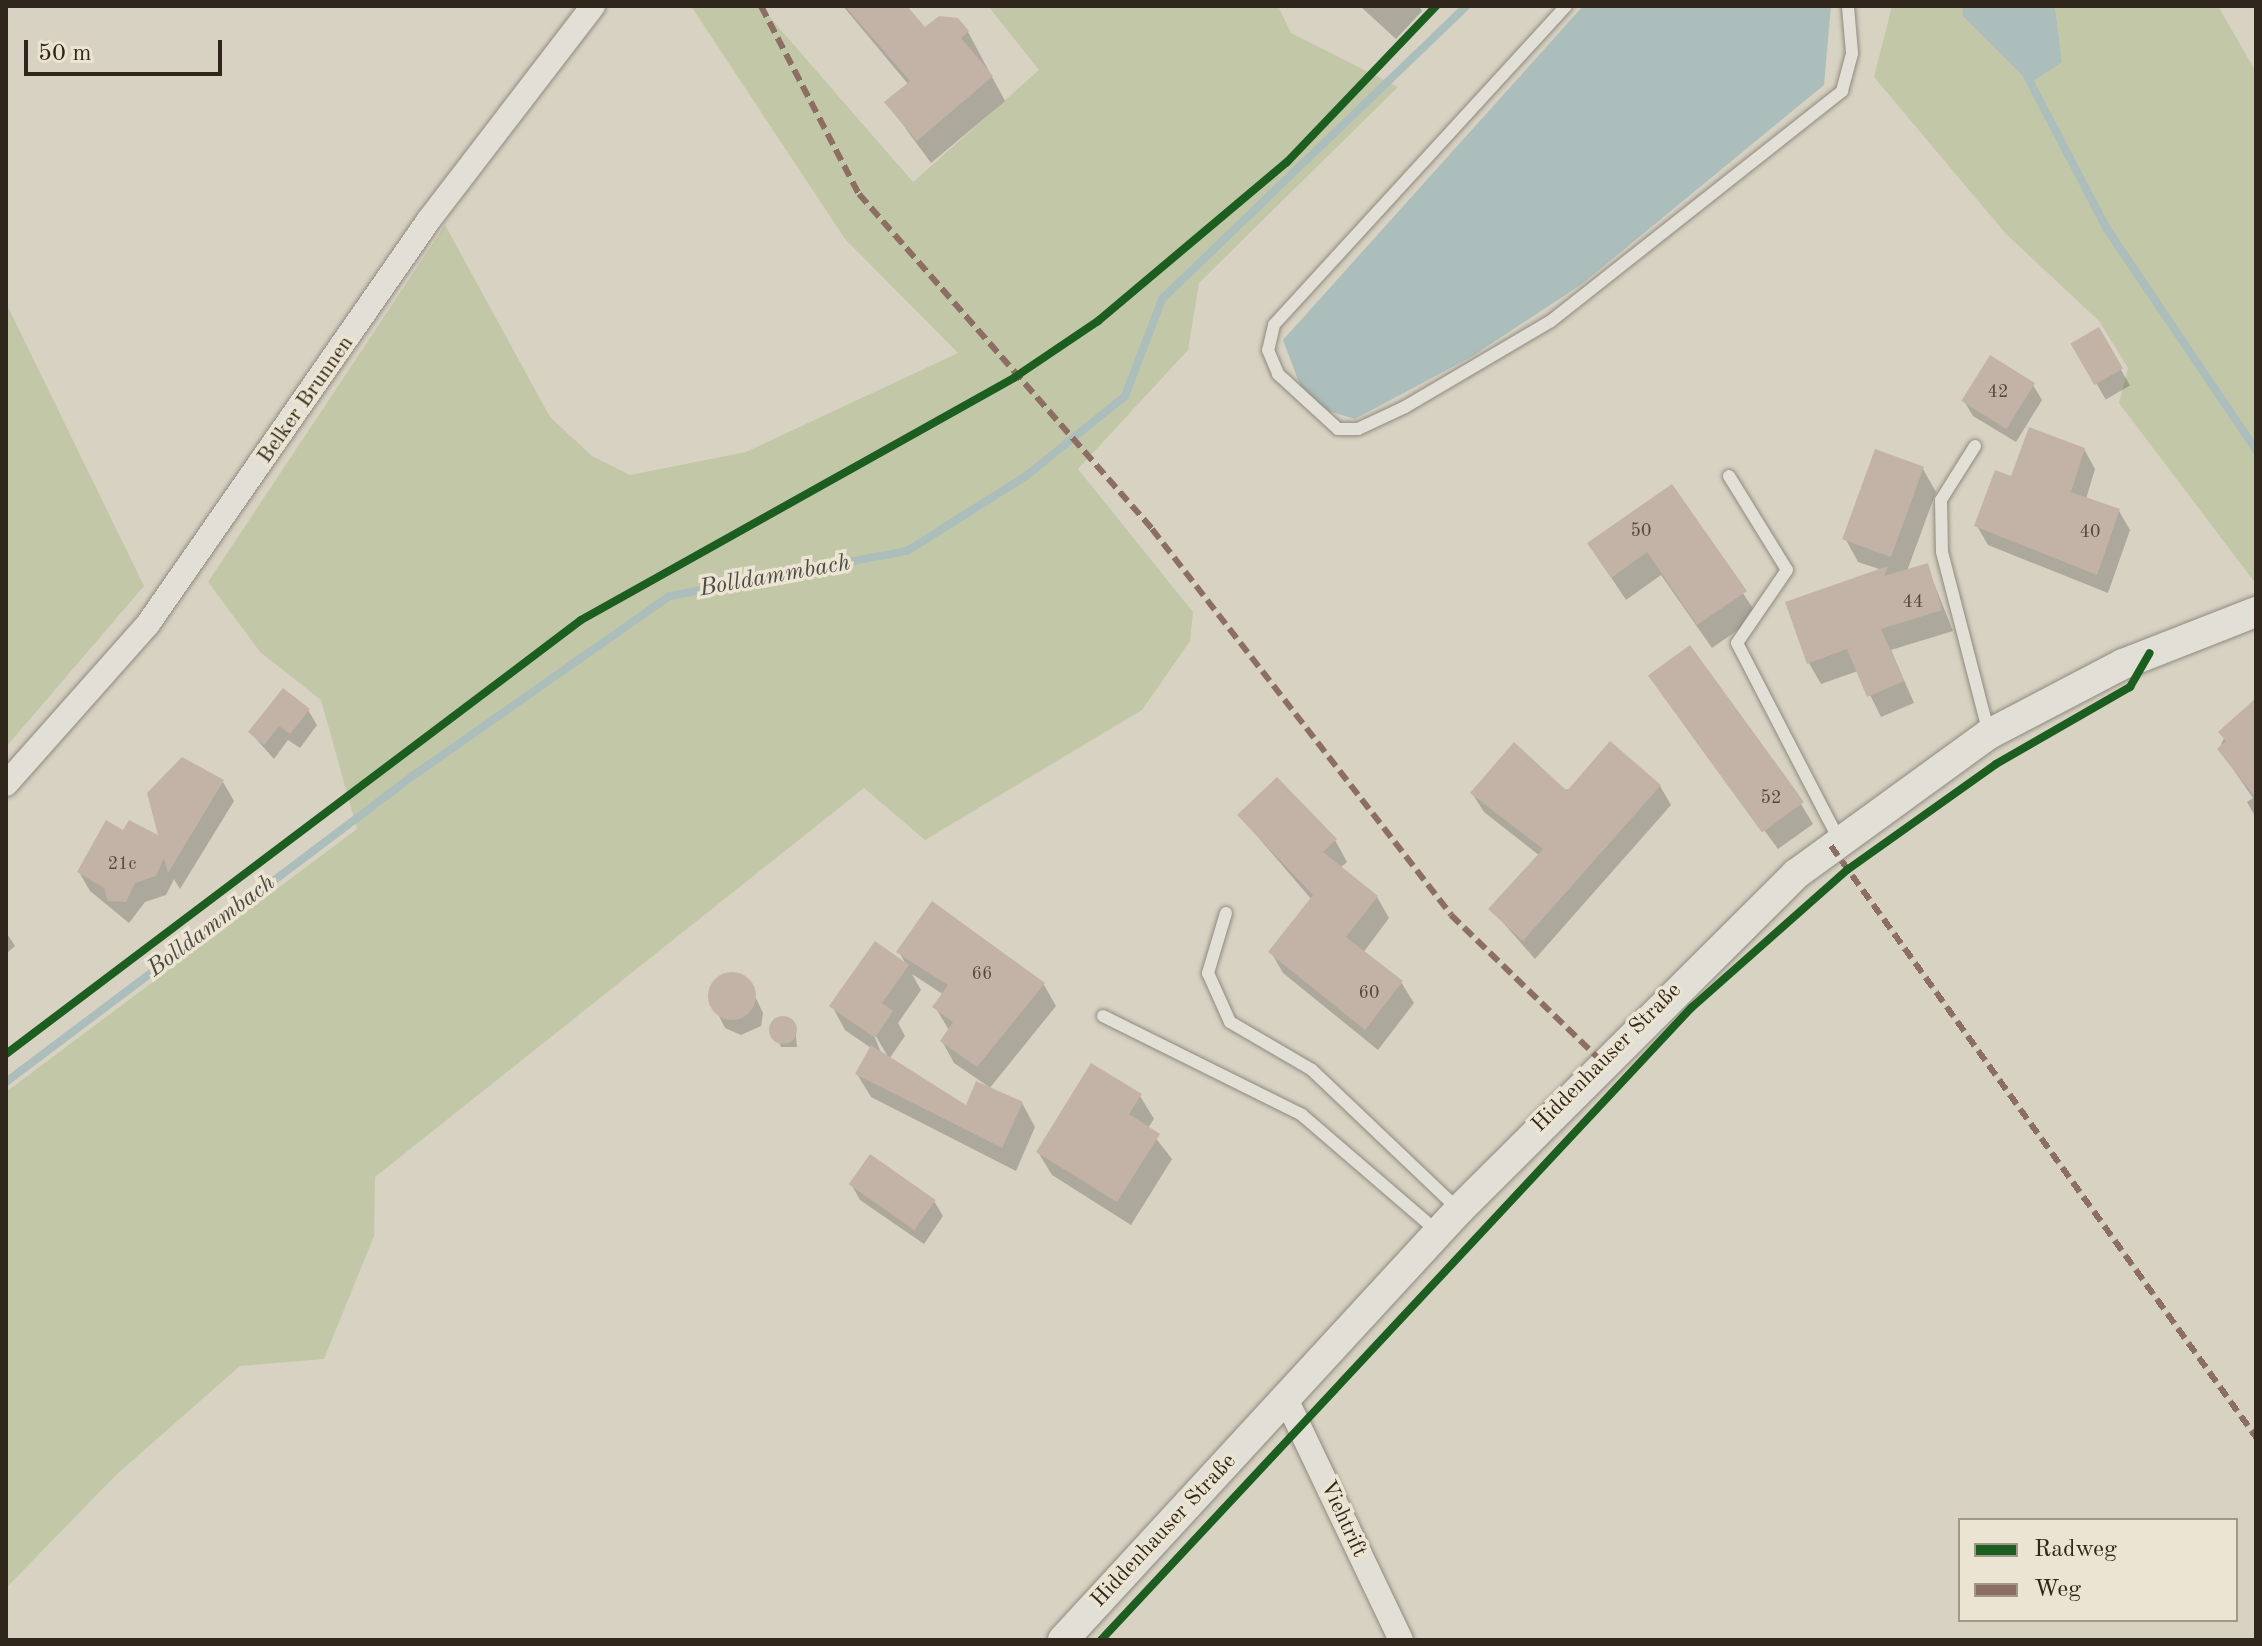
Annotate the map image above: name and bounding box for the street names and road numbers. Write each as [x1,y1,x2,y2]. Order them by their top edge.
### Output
street label: Belker Brunnen [252,331,360,469]
street label: Hiddenhauser Straße [1527,978,1687,1138]
street label: Hiddenhauser Straße [1086,1449,1242,1613]
street label: Viehtrift [1314,1476,1372,1562]

